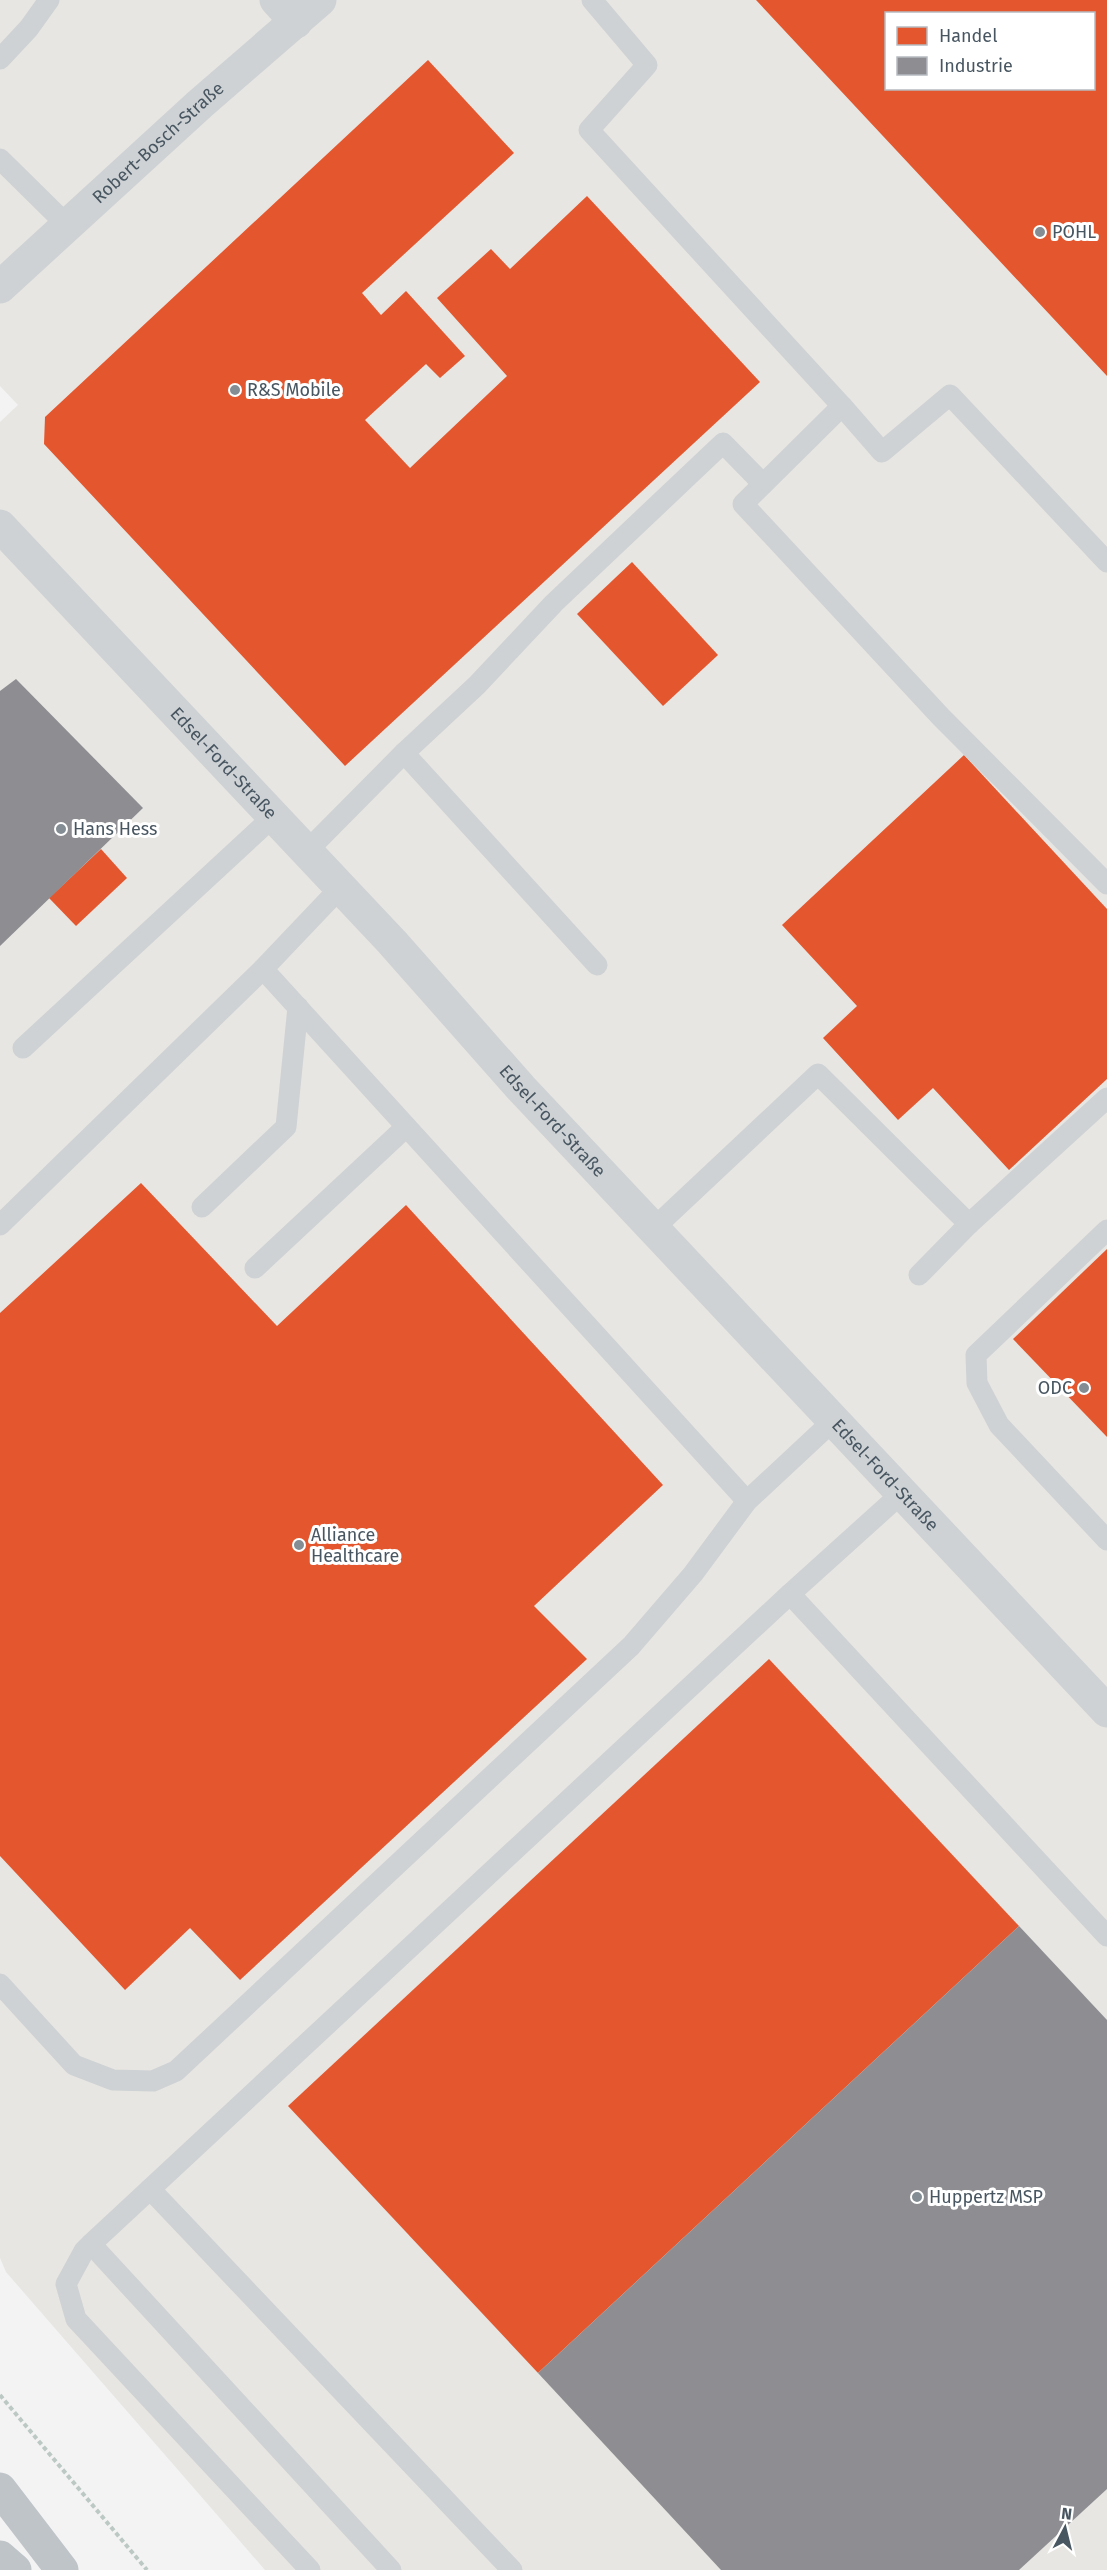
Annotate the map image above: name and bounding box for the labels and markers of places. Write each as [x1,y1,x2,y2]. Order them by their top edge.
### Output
place label: POHL [1052,221,1096,243]
marker: POHL [1033,225,1047,239]
place label: R&S Mobile [247,379,341,401]
marker: R&S Mobile [228,383,242,397]
place label: Hans Hess [73,818,157,840]
marker: Hans Hess [54,822,68,836]
place label: ODC [1038,1377,1072,1399]
marker: ODC [1077,1381,1091,1395]
place label: Alliance Healthcare [311,1524,399,1567]
marker: Alliance Healthcare [292,1538,306,1552]
place label: Huppertz MSP [929,2186,1043,2208]
marker: Huppertz MSP [910,2190,924,2204]

